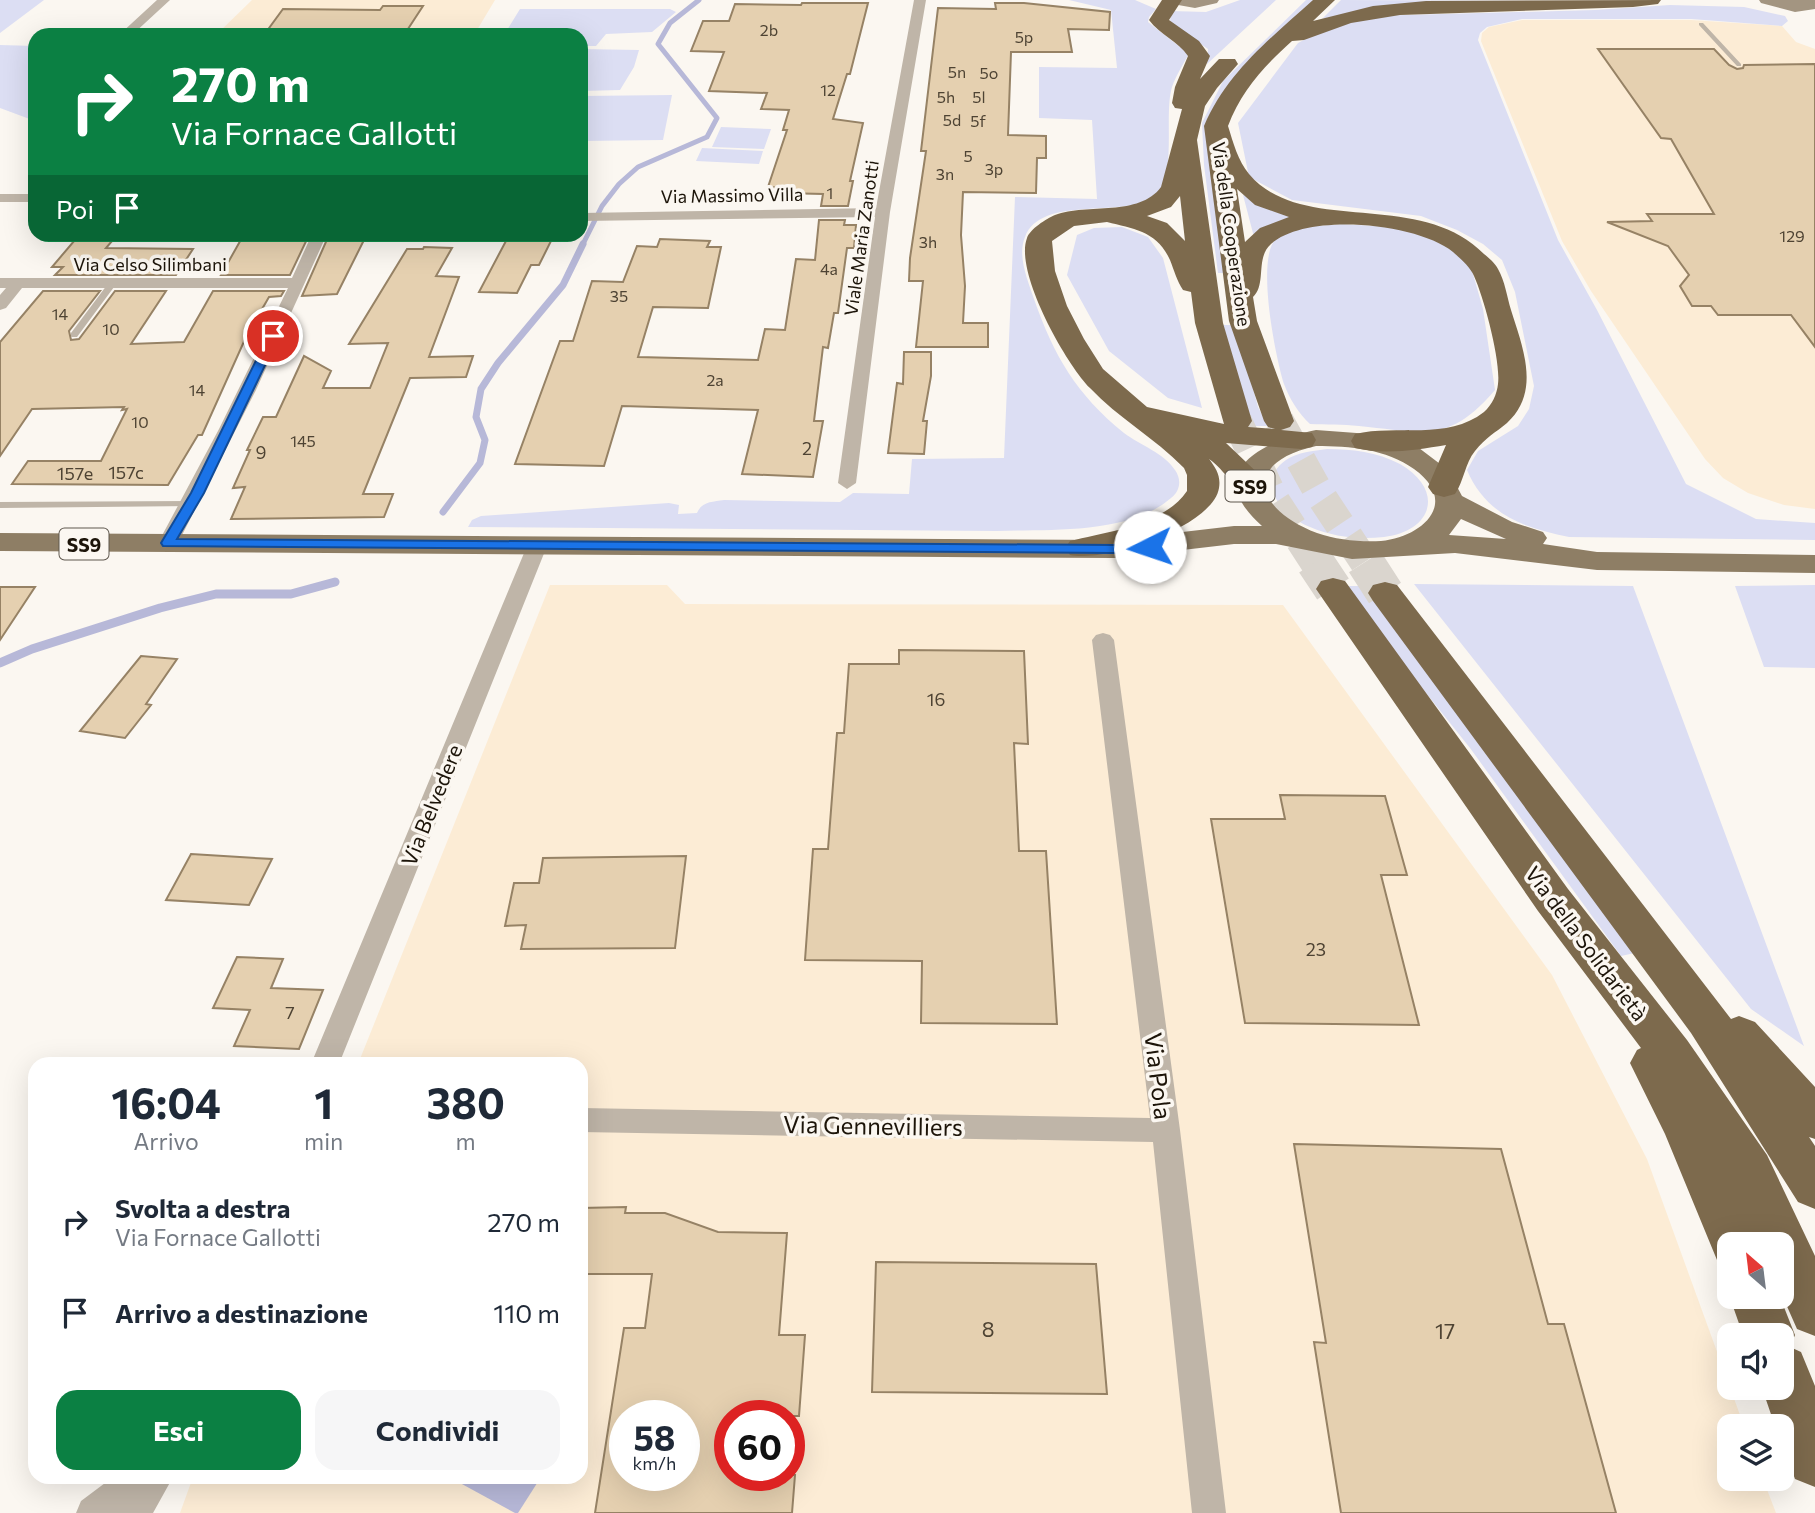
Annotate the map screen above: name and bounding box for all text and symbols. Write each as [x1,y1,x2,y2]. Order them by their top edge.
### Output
house number: 2b [760,20,778,39]
house number: 5p [1015,27,1033,46]
text: 270 m [171,52,310,112]
icon: right [56,56,147,147]
house number: 5n [948,62,966,81]
house number: 5o [980,63,998,82]
house number: 12 [820,80,836,99]
house number: 5h [937,87,955,106]
house number: 5l [972,87,986,106]
house number: 5d [943,110,961,129]
house number: 5f [970,111,986,130]
text: Via Fornace Gallotti [171,112,457,152]
street label: Via della Cooperazione [1208,140,1256,328]
house number: 5 [963,146,973,165]
street label: Viale Maria Zanotti [839,159,883,317]
house number: 3p [985,159,1003,178]
house number: 3n [936,164,954,183]
street label: Via Massimo Villa [660,183,804,207]
house number: 1 [827,183,833,202]
icon: arrive [108,189,146,227]
text: Poi [56,193,94,224]
house number: 129 [1779,226,1805,245]
house number: 3h [919,232,937,251]
street label: Via Celso Silimbani [73,253,227,275]
house number: 4a [820,259,838,278]
house number: 35 [610,286,628,305]
house number: 14 [52,304,69,323]
pin [243,306,303,366]
icon: arrive [254,317,292,355]
house number: 10 [102,319,120,338]
house number: 2a [706,370,724,389]
house number: 14 [189,380,206,399]
house number: 10 [131,412,149,431]
house number: 145 [290,431,316,450]
house number: 2 [802,437,812,459]
house number: 9 [256,441,266,463]
house number: 157c [108,461,144,483]
house number: 157e [57,462,93,484]
road number: SS9 [1226,471,1274,502]
position arrow [1113,510,1187,584]
road number: SS9 [60,528,108,559]
house number: 16 [927,688,945,710]
street label: Via Belvedere [395,741,467,869]
street label: Via della Solidarietà [1521,861,1653,1025]
house number: 23 [1306,938,1326,960]
house number: 7 [285,1001,295,1023]
street label: Via Pola [1139,1031,1179,1121]
text: 16:04 [111,1076,221,1128]
text: 1 [314,1076,333,1128]
text: 380 [426,1076,505,1128]
street label: Via Gennevilliers [783,1109,963,1141]
text: Arrivo [133,1127,199,1155]
text: min [304,1127,343,1155]
text: m [456,1127,476,1155]
text: Svolta a destra [115,1192,290,1223]
icon: right [56,1203,94,1241]
text: 270 m [487,1206,560,1237]
text: Via Fornace Gallotti [115,1223,321,1251]
north arrow [1717,1232,1794,1309]
map controls [1717,1232,1794,1491]
icon: arrive [56,1294,94,1332]
text: Arrivo a destinazione [115,1297,368,1328]
text: 110 m [493,1297,560,1328]
house number: 8 [982,1316,994,1341]
house number: 17 [1435,1318,1455,1343]
button: sound [1717,1323,1794,1400]
button: Esci [56,1390,301,1470]
button: Condividi [315,1390,560,1470]
speed limit sign: 60 [714,1400,805,1491]
button: layers [1717,1414,1794,1491]
text: 58 [633,1415,676,1458]
text: km/h [633,1452,676,1474]

